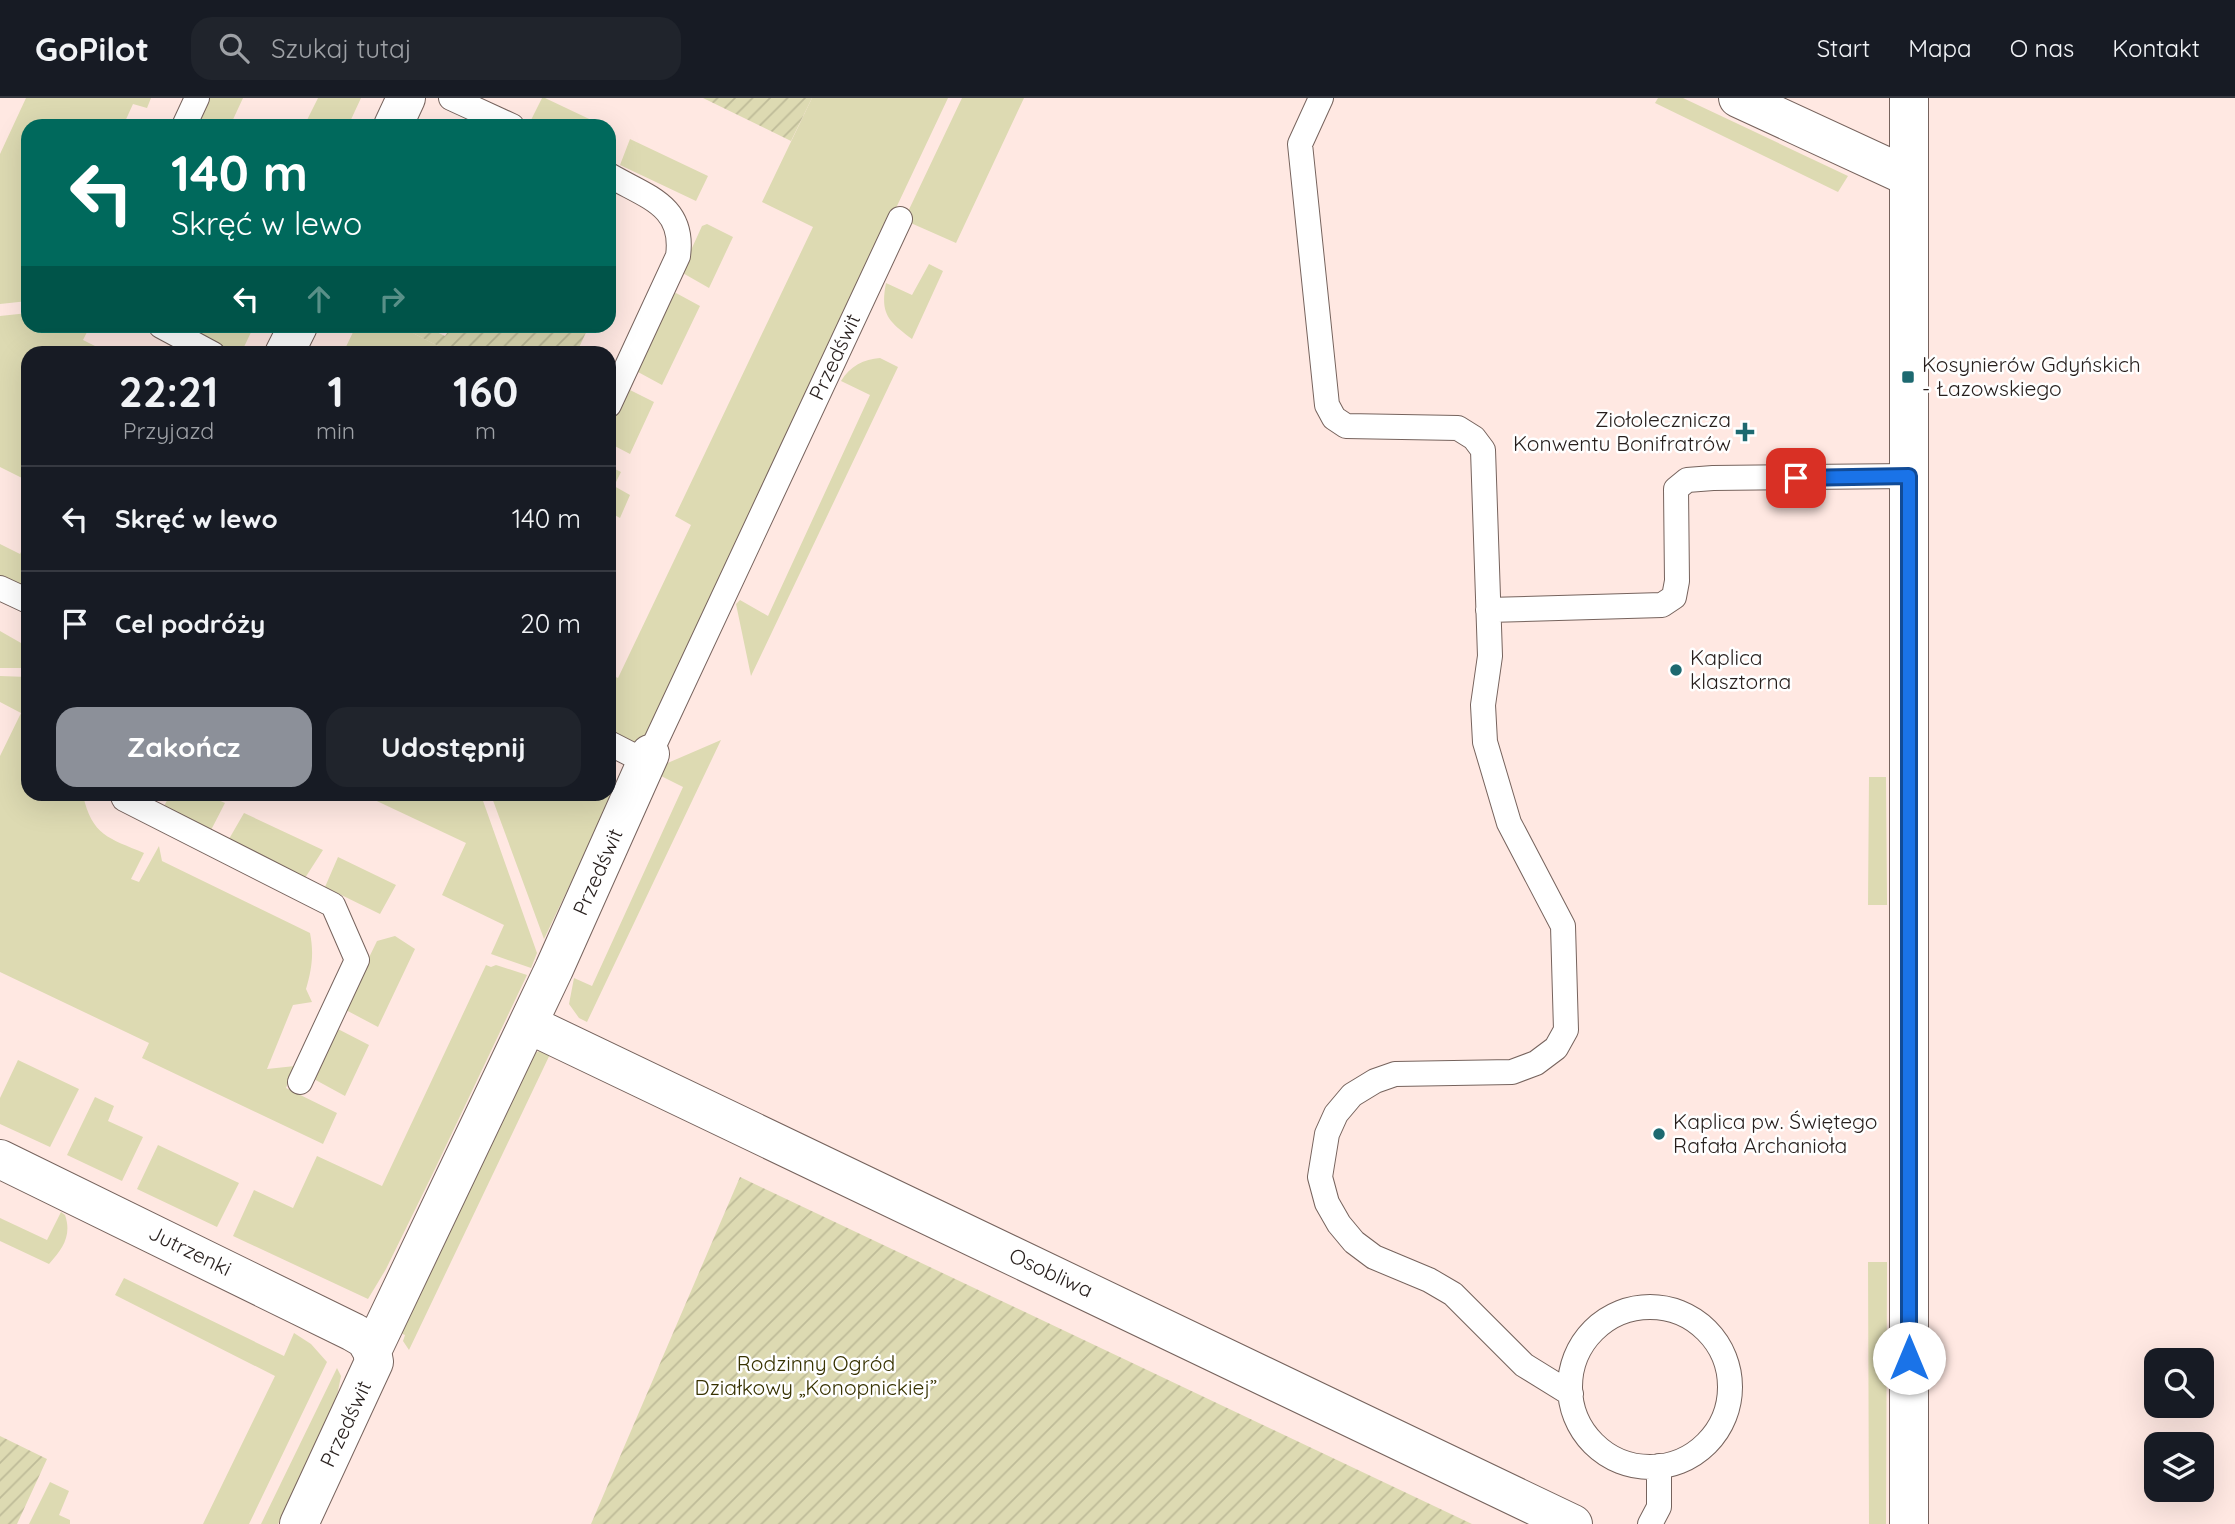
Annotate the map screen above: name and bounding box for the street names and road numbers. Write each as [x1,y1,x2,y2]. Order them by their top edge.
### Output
street label: Przedświt [803,309,865,404]
street label: Przedświt [566,824,628,919]
street label: Jutrzenki [145,1219,236,1281]
street label: Osobliwa [1005,1241,1097,1303]
street label: Przedświt [314,1376,376,1471]

